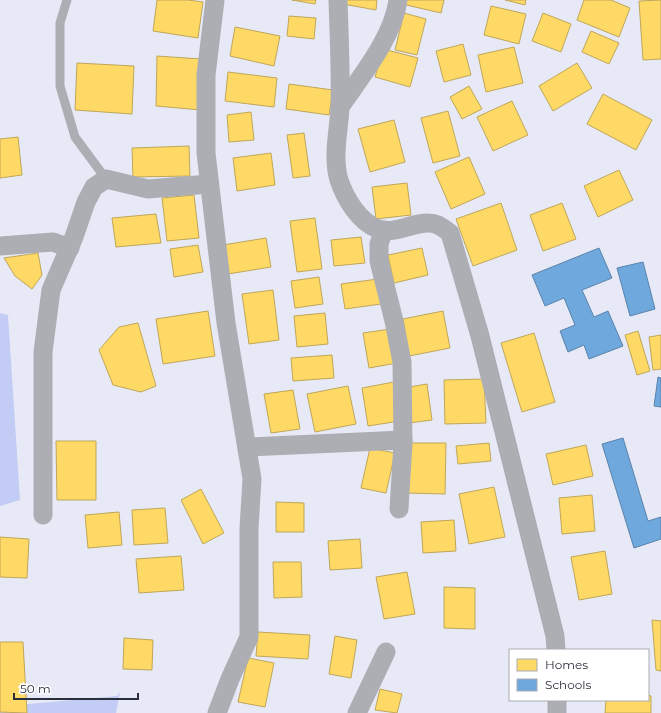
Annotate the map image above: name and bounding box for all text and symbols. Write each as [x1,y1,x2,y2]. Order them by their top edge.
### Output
legend [509,649,649,701]
text: Homes [545,657,588,672]
scale bar [14,675,138,701]
text: Schools [545,677,591,692]
text: 50 m [20,681,51,696]

